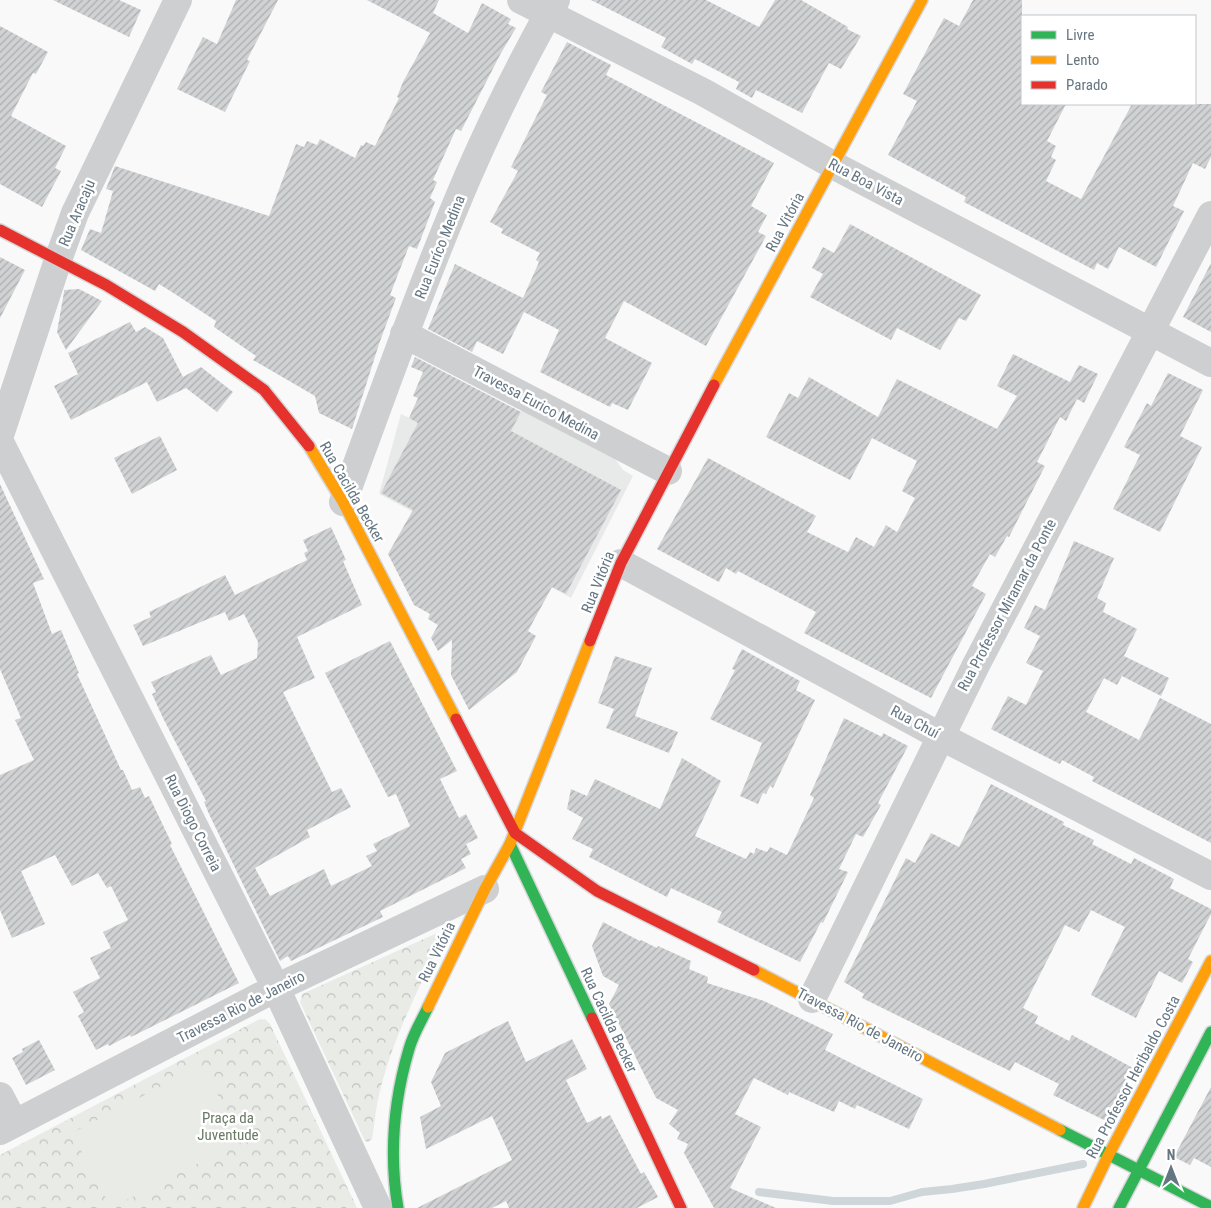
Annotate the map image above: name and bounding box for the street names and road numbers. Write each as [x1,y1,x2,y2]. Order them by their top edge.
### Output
street label: Rua Boa Vista [825,155,907,209]
street label: Rua Aracaju [55,177,99,249]
street label: Rua Vitória [762,189,808,255]
street label: Rua Euríco Medina [411,193,469,301]
street label: Travessa Eurico Medina [470,362,602,444]
street label: Rua Cacilda Becker [316,438,388,546]
street label: Rua Professor Miramar da Ponte [954,516,1060,694]
street label: Rua Vitória [578,549,618,615]
street label: Rua Chuí [888,702,944,743]
street label: Rua Diogo Correia [161,771,225,875]
street label: Rua Vitória [415,919,459,985]
street label: Rua Cacilda Becker [577,965,641,1076]
street label: Travessa Rio de Janeiro [174,967,308,1047]
street label: Travessa Rio de Janeiro [794,984,926,1066]
street label: Rua Professor Heribaldo Costa [1082,992,1184,1162]

